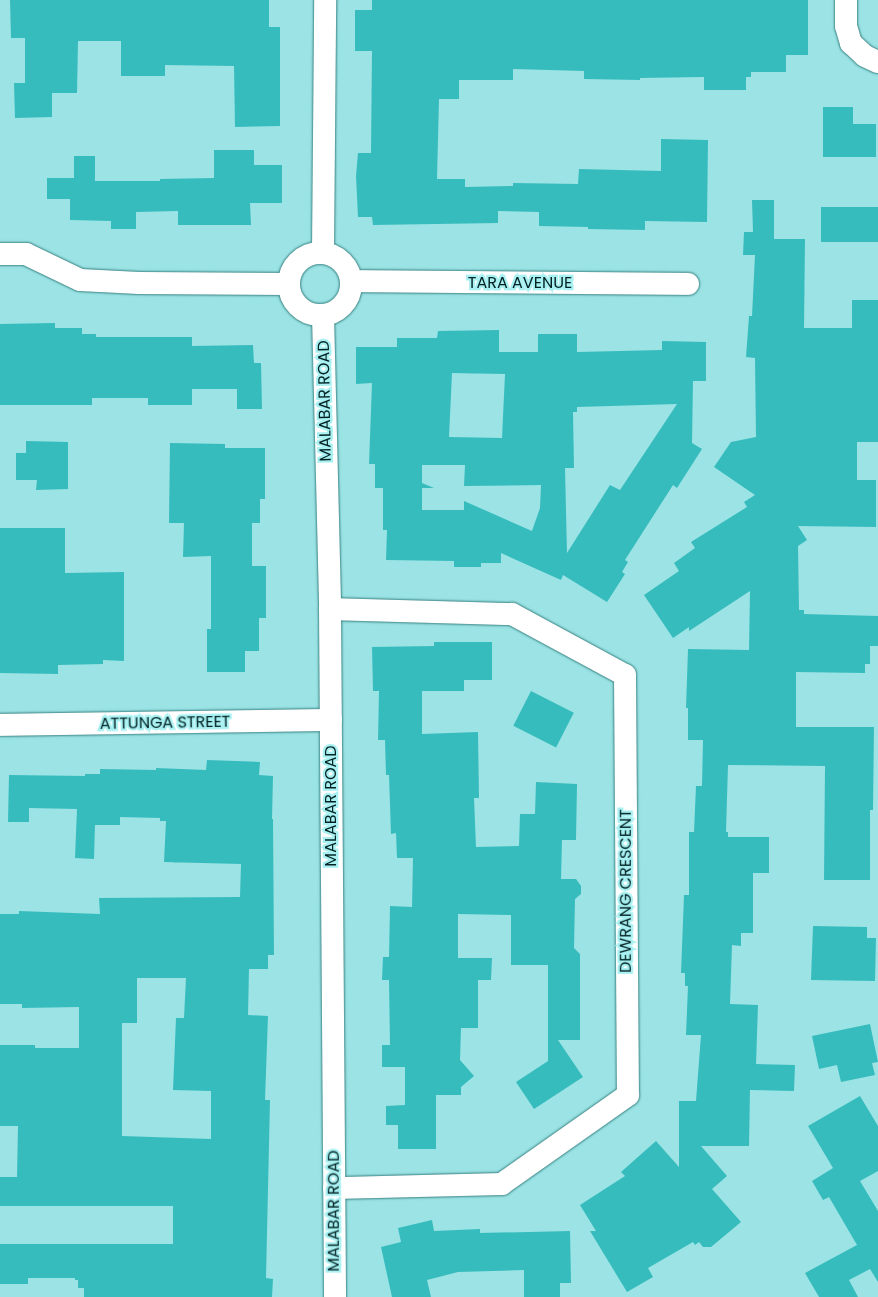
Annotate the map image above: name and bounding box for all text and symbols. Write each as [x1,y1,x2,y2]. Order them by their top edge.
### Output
street label: TARA AVENUE [468,273,572,293]
street label: MALABAR ROAD [314,340,336,462]
street label: ATTUNGA STREET [100,712,230,734]
street label: MALABAR ROAD [321,745,341,867]
street label: DEWRANG CRESCENT [616,809,636,973]
street label: MALABAR ROAD [324,1150,344,1272]

